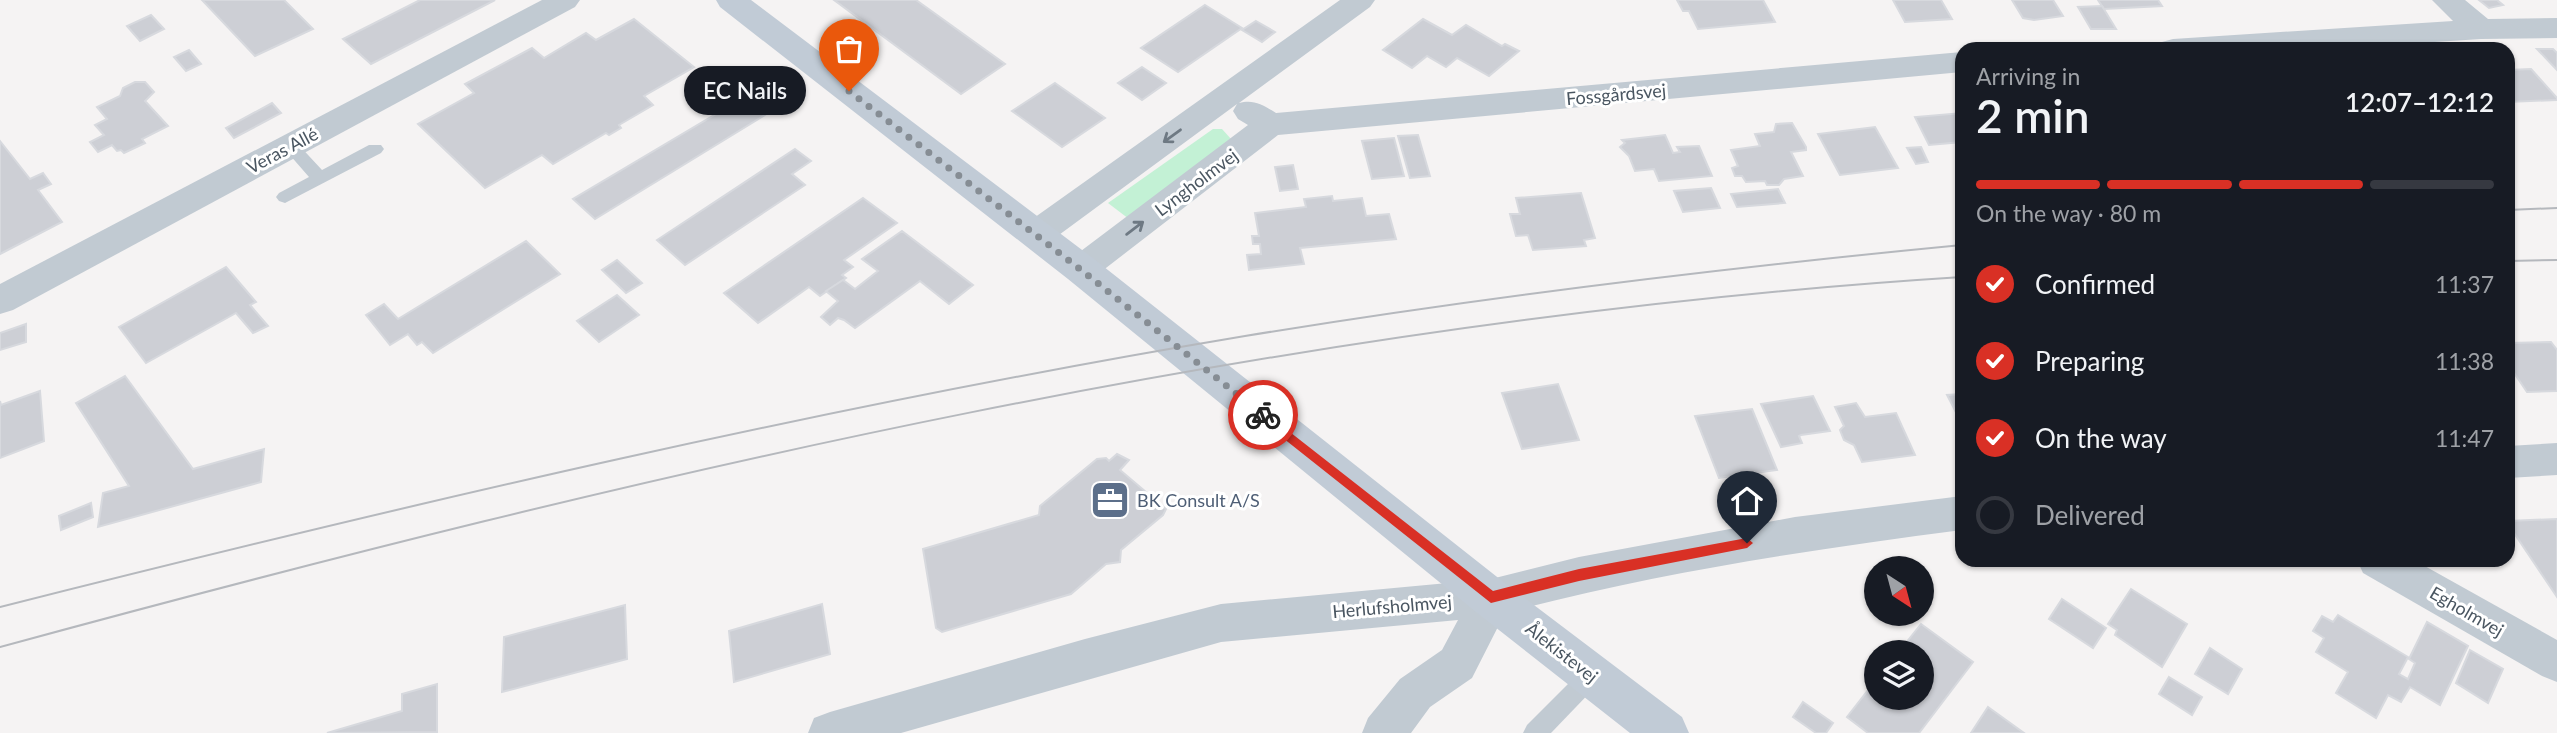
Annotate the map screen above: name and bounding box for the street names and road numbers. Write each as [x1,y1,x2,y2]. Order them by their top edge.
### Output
street label: Fossgårdsvej [1565,79,1667,109]
street label: Veras Allé [243,122,321,178]
street label: Lyngholmvej [1150,144,1242,220]
street label: Egholmvej [2426,581,2508,641]
street label: Herlufsholmvej [1331,590,1453,622]
street label: Ålekistevej [1521,617,1603,687]

